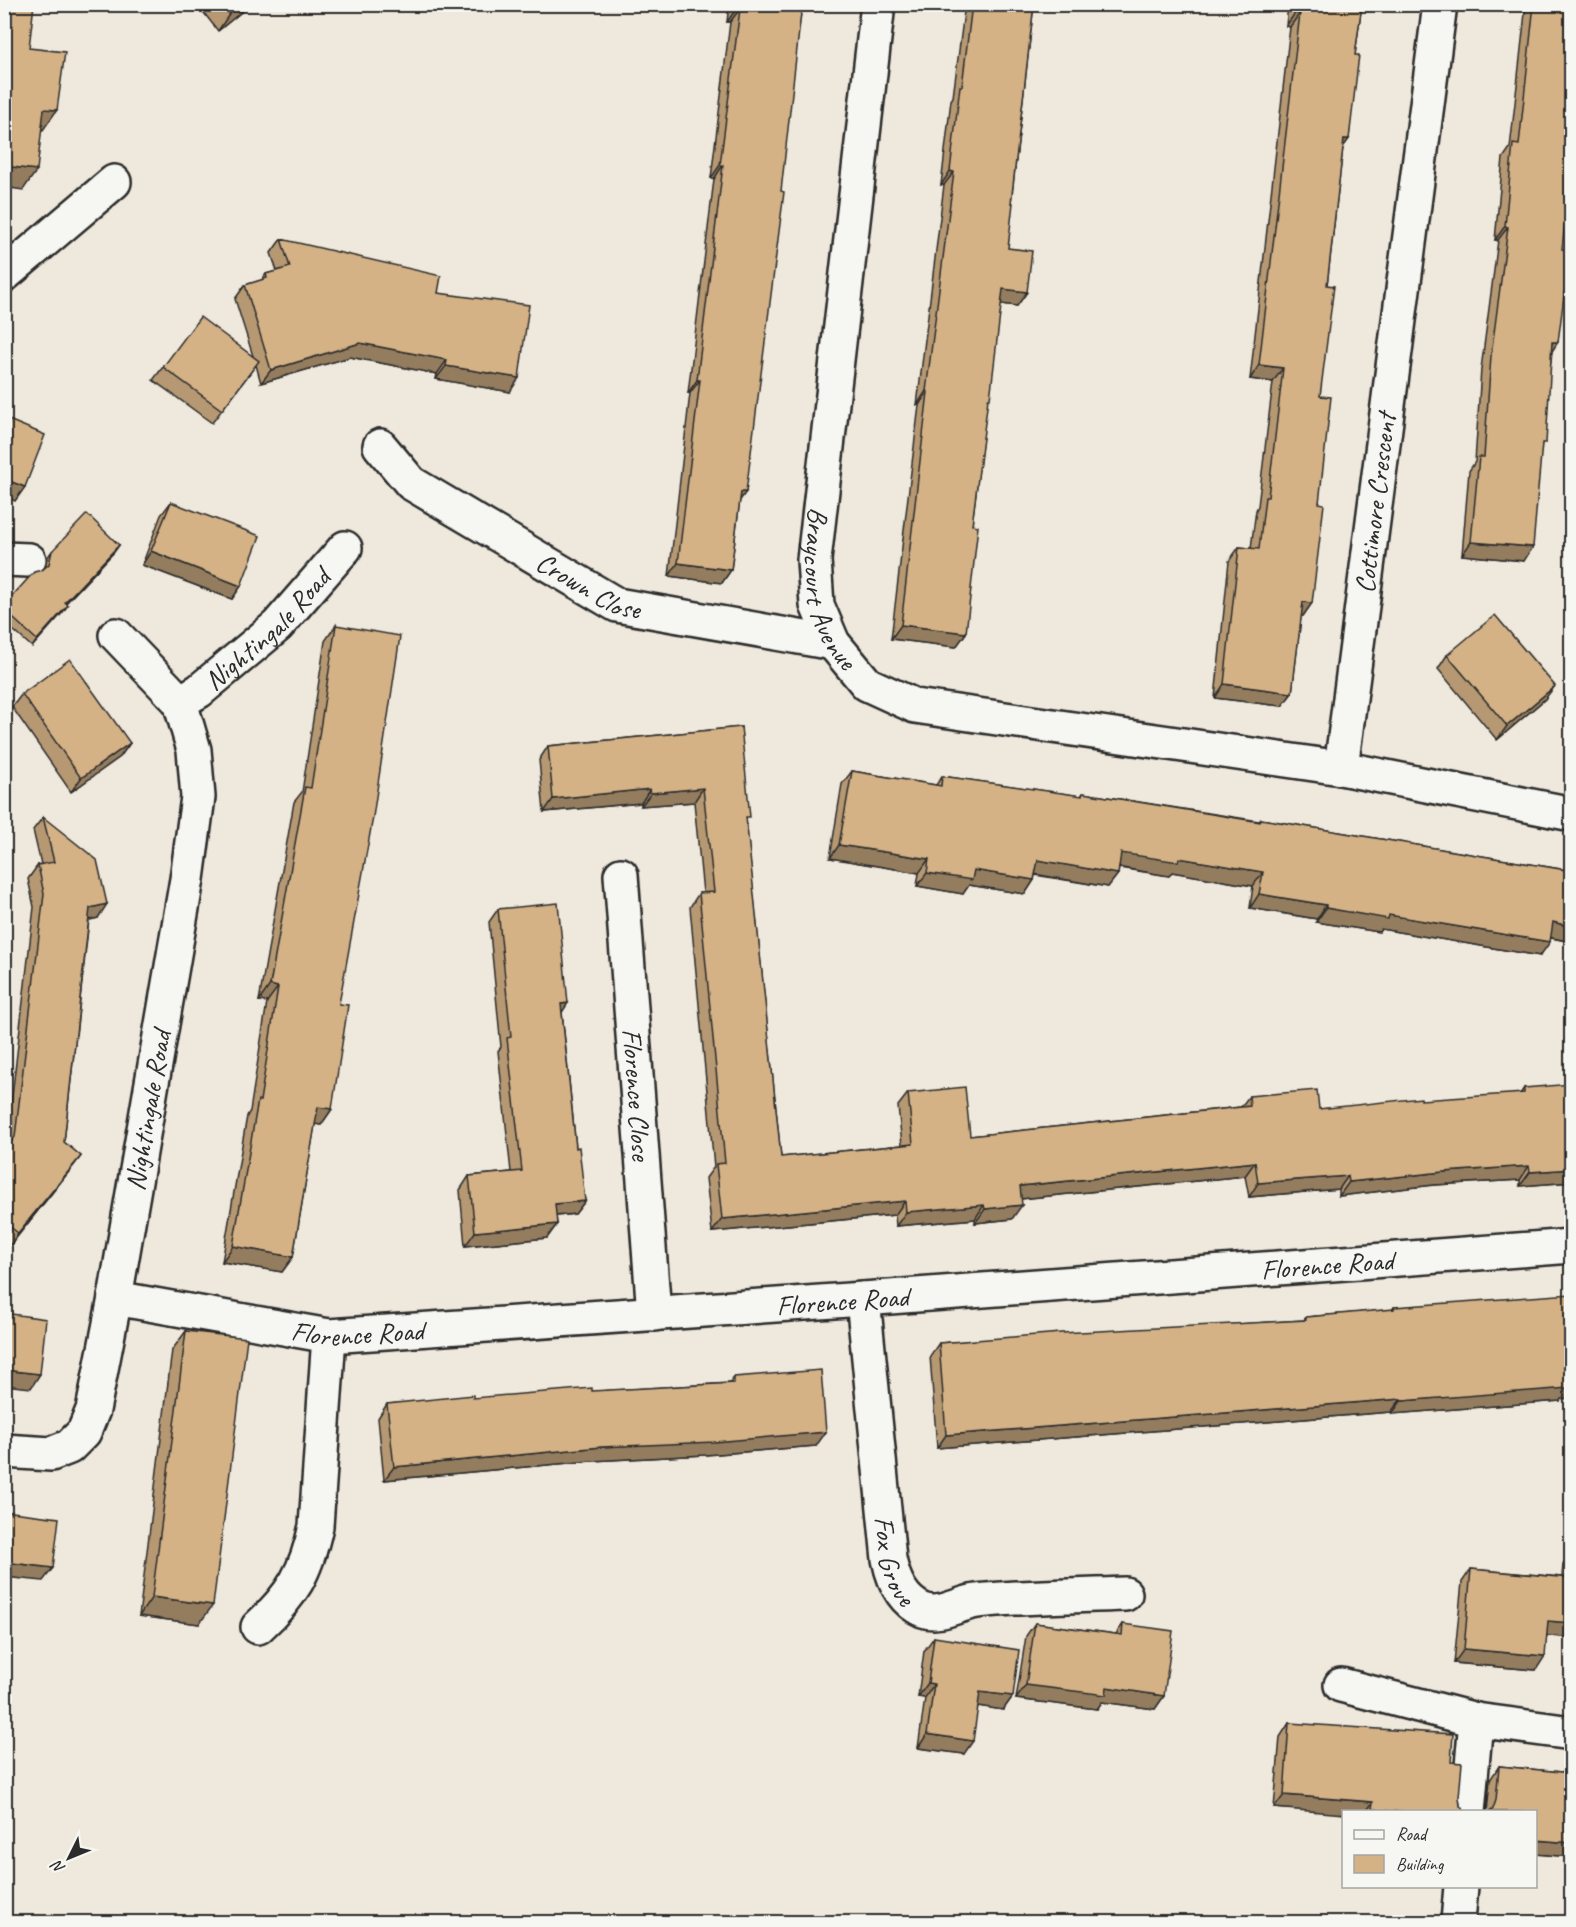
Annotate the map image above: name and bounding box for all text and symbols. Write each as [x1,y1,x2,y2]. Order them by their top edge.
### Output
street label: Cottimore Crescent [1347,407,1404,595]
street label: Braycourt Avenue [796,506,866,678]
street label: Crown Close [530,544,645,627]
street label: Nightingale Road [196,558,340,697]
street label: Nightingale Road [116,1024,179,1193]
street label: Florence Close [615,1027,660,1163]
street label: Florence Road [1260,1242,1398,1287]
street label: Florence Road [775,1278,914,1322]
street label: Florence Road [289,1312,429,1354]
street label: Fox Grove [867,1515,924,1615]
legend [1342,1810,1537,1888]
text: Road [1396,1823,1429,1845]
north arrow [39,1828,99,1888]
text: Building [1396,1853,1445,1875]
text: N [46,1855,69,1878]

